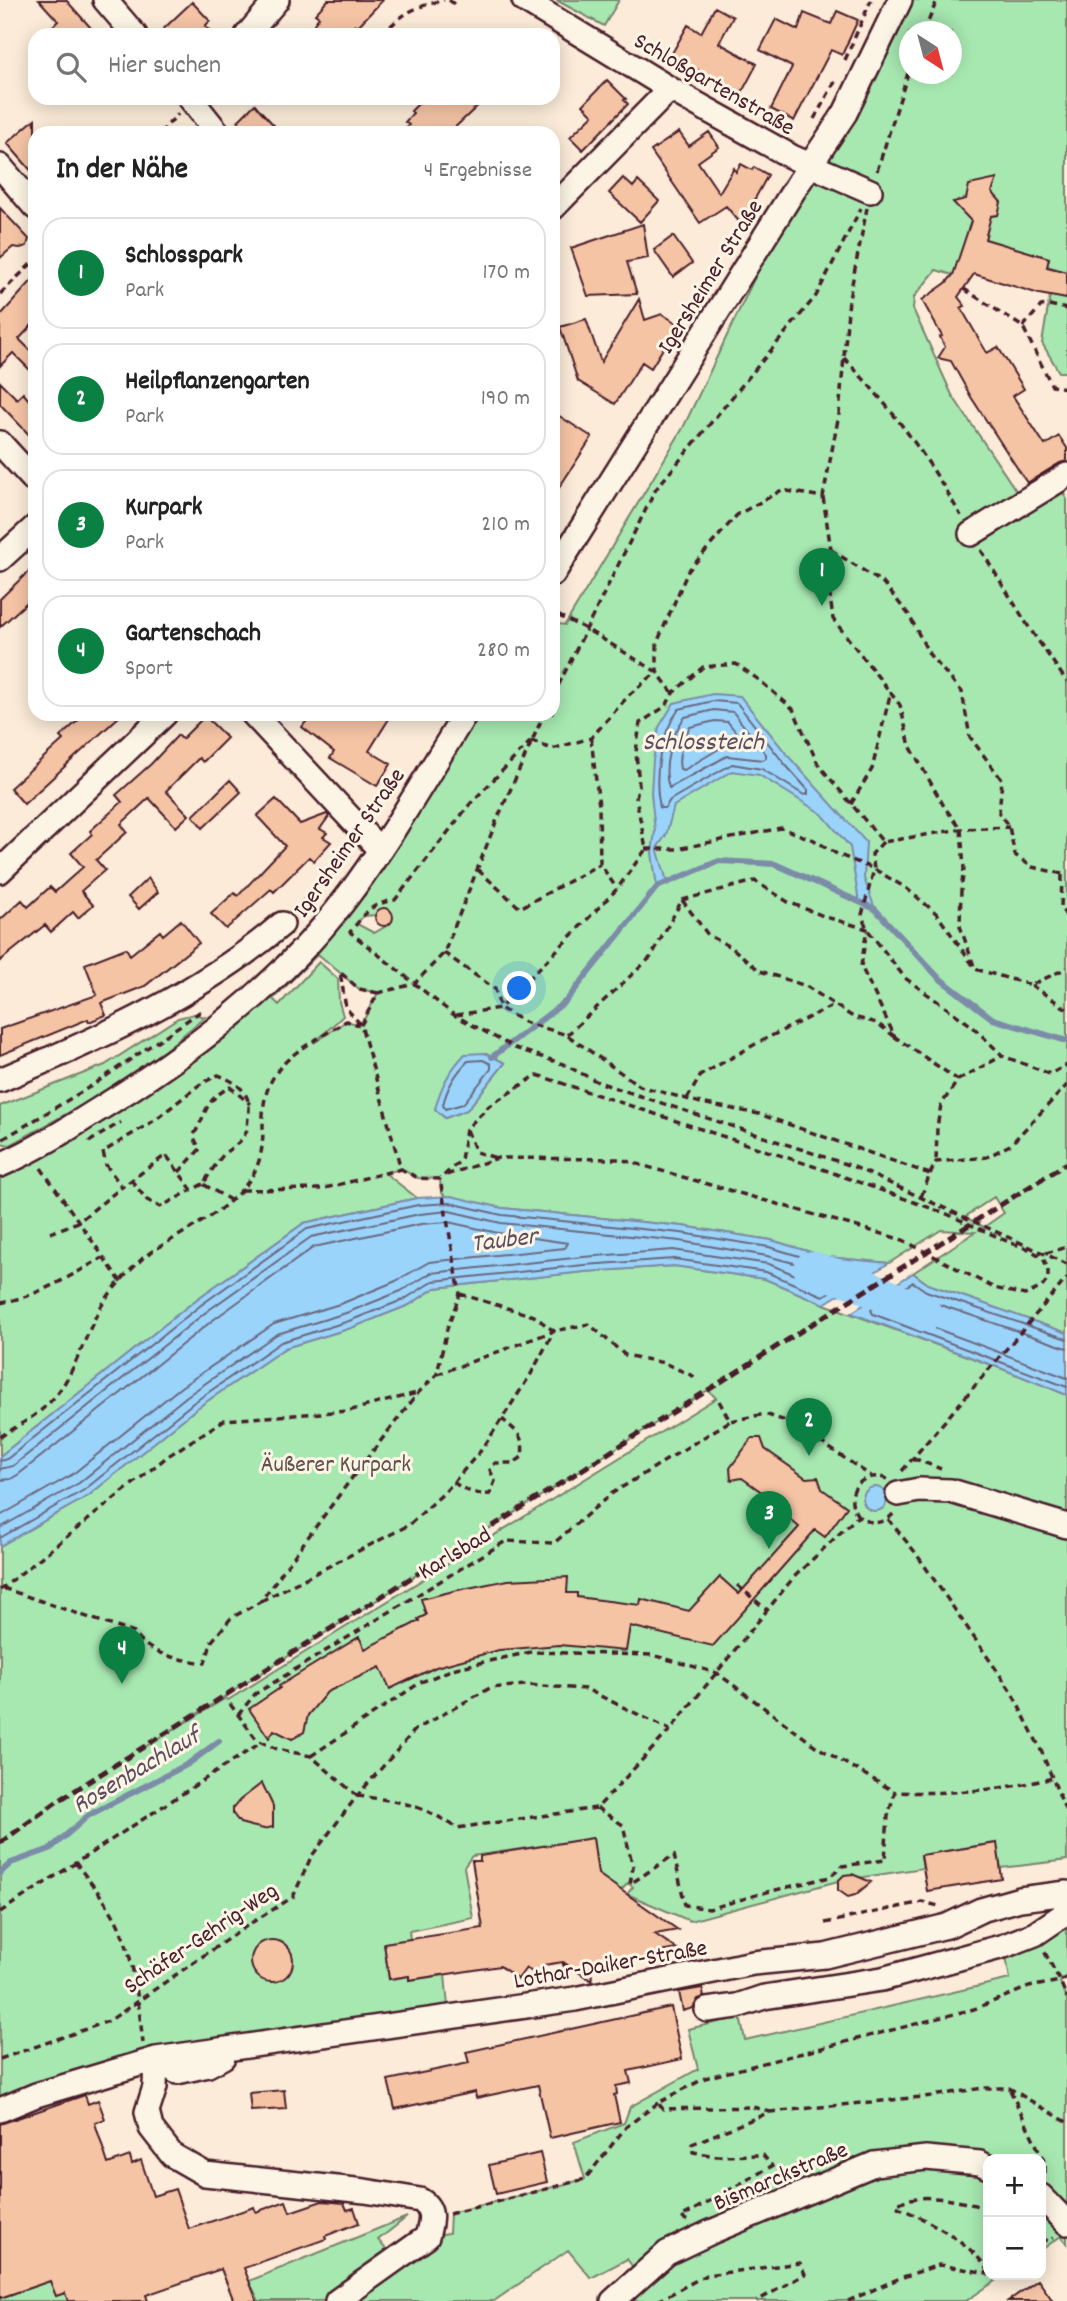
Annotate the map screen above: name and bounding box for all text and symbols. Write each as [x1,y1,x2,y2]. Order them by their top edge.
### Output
north arrow [899,21,962,84]
street label: Schloßgartenstraße [627,26,800,146]
search box [28,28,560,105]
icon: search [52,48,90,86]
text: Hier suchen [108,48,221,85]
text: In der Nähe [56,150,188,193]
text: 4 Ergebnisse [424,155,532,188]
street label: Igersheimer Straße [650,194,773,361]
text: Schlosspark [125,238,243,275]
text: 1 [78,257,84,290]
text: 170 m [483,257,530,290]
text: Park [125,275,164,308]
text: Heilpflanzengarten [125,364,309,401]
text: 2 [76,383,86,416]
text: 190 m [481,383,530,416]
text: Park [125,401,164,434]
text: Kurpark [125,490,202,527]
text: 3 [76,509,86,542]
text: 210 m [481,509,530,542]
text: Park [125,527,164,560]
pin: 1 [799,548,845,606]
text: Gartenschach [125,616,261,653]
text: 4 [76,635,86,668]
text: 280 m [477,635,530,668]
text: Sport [125,653,173,686]
water label: Schlossteich [642,725,765,762]
street label: Igersheimer Straße [286,762,415,926]
your location [502,971,536,1005]
water label: Tauber [469,1219,543,1264]
pin: 2 [786,1398,832,1456]
park label: Äußerer Kurpark [261,1449,411,1483]
pin: 3 [746,1491,792,1549]
street label: Karlsbad [413,1519,499,1590]
pin: 4 [99,1626,145,1684]
water label: Rosenbachlauf [66,1717,212,1825]
street label: Schäfer-Gehrig-Weg [118,1875,286,2004]
street label: Lothar-Daiker-Straße [511,1932,710,2000]
street label: Bismarckstraße [709,2134,854,2221]
map controls [983,2154,1046,2280]
button: + [983,2154,1046,2217]
button: − [983,2217,1046,2280]

